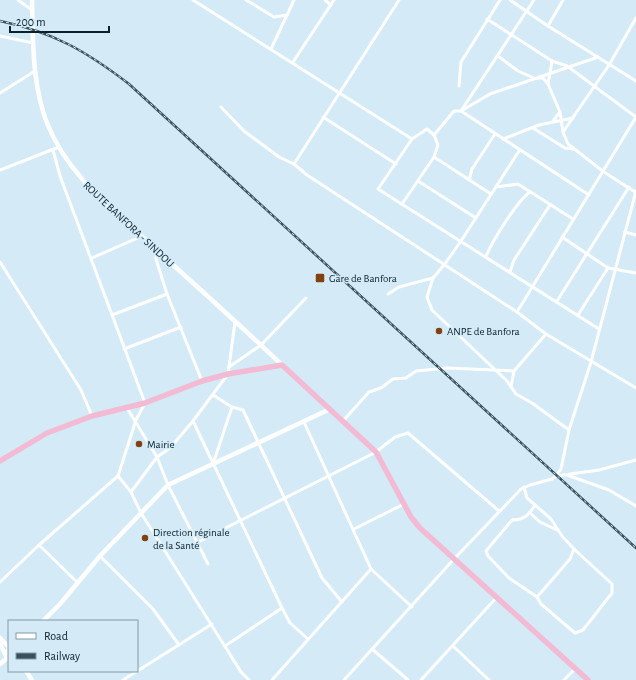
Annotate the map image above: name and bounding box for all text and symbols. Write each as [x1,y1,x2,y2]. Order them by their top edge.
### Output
scale bar [10,8,109,34]
text: 200 m [16,16,46,28]
street label: ROUTE BANFORA - SINDOU [81,179,176,269]
marker: Gare de Banfora [314,272,326,284]
place label: Gare de Banfora [329,273,397,284]
marker: ANPE de Banfora [434,326,444,336]
place label: ANPE de Banfora [447,326,520,337]
marker: Mairie [134,439,144,449]
place label: Mairie [147,439,175,450]
place label: Direction réginale de la Santé [153,527,230,551]
marker: Direction réginale de la Santé [140,533,150,543]
legend [8,620,138,672]
text: Road [44,630,68,642]
text: Railway [44,650,80,663]

